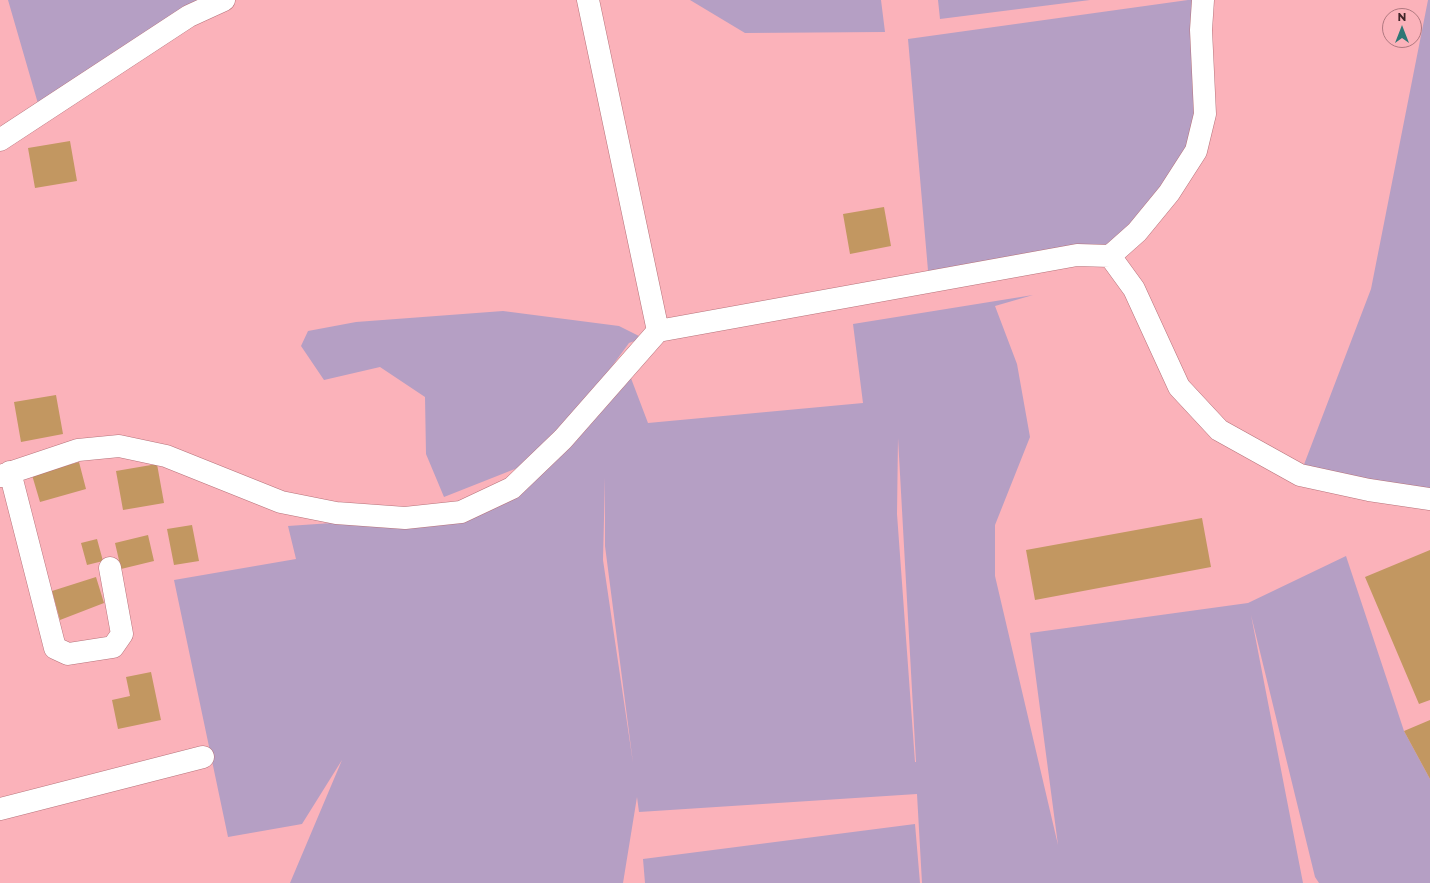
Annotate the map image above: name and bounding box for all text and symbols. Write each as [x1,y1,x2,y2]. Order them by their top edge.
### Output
north arrow [1382,8,1422,48]
text: N [1398,10,1406,24]

